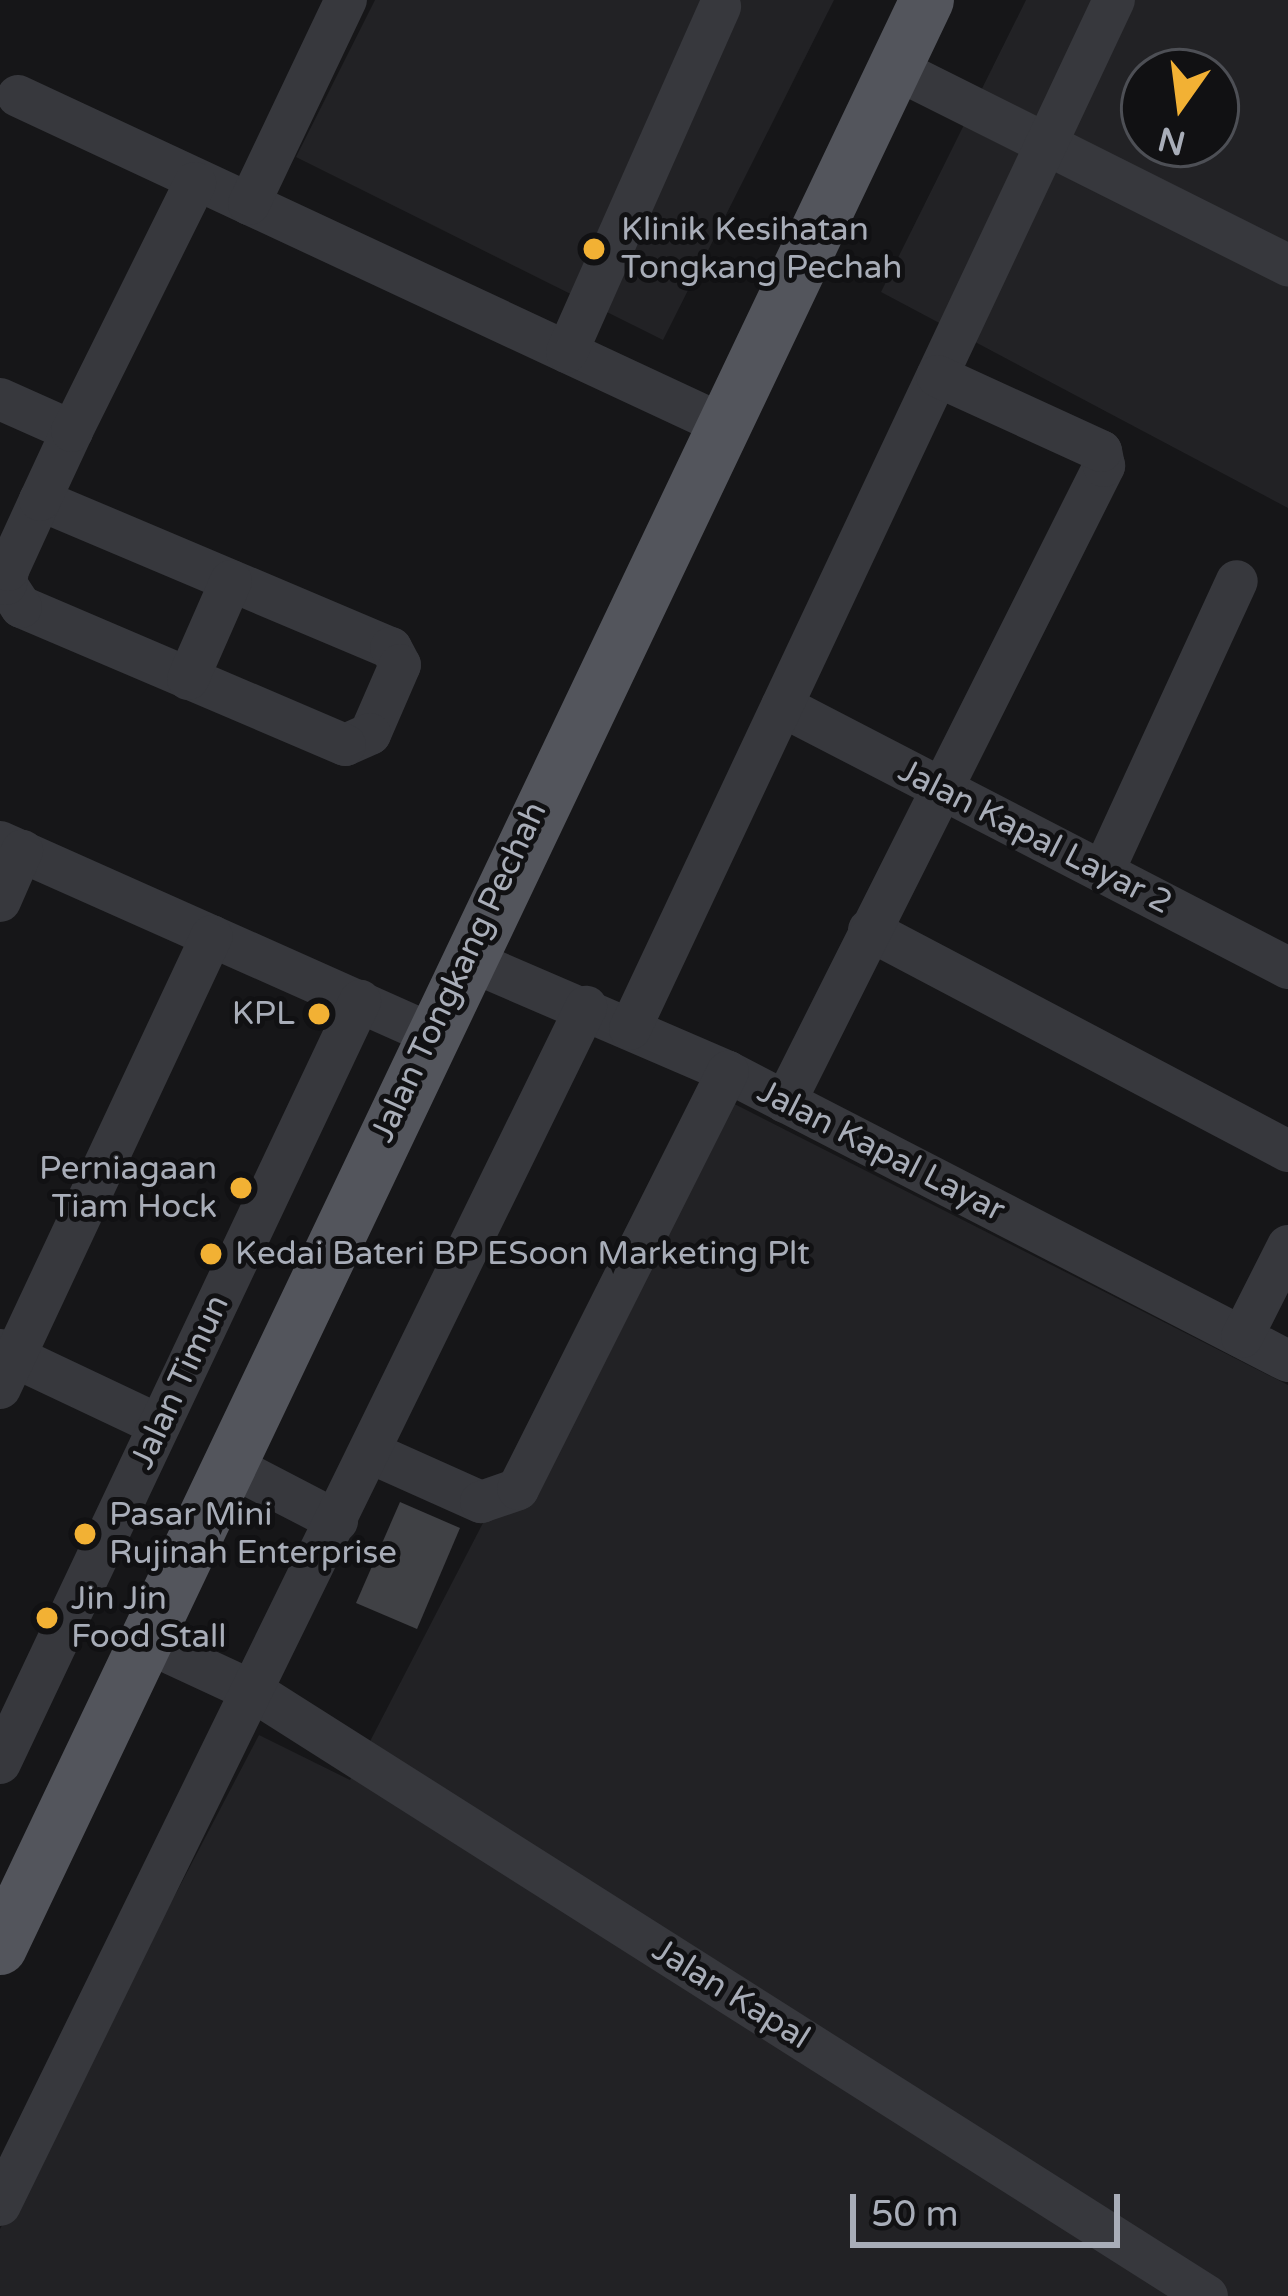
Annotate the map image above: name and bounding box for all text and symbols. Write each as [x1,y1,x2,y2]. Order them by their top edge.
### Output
north arrow [1120,48,1240,168]
text: N [1154,118,1189,163]
place label: Klinik Kesihatan Tongkang Pechah [621,210,902,288]
marker: Klinik Kesihatan Tongkang Pechah [578,233,610,265]
street label: Jalan Kapal Layar 2 [892,751,1178,923]
street label: Jalan Tongkang Pechah [363,796,555,1148]
place label: KPL [232,994,295,1034]
marker: KPL [306,1001,332,1027]
street label: Jalan Kapal Layar [751,1072,1011,1230]
place label: Perniagaan Tiam Hock [39,1149,217,1227]
marker: Perniagaan Tiam Hock [228,1175,254,1201]
place label: Kedai Bateri BP ESoon Marketing Plt [235,1234,810,1274]
marker: Kedai Bateri BP ESoon Marketing Plt [198,1241,224,1267]
street label: Jalan Timun [122,1289,238,1475]
place label: Pasar Mini Rujinah Enterprise [109,1495,397,1573]
marker: Pasar Mini Rujinah Enterprise [72,1521,98,1547]
place label: Jin Jin Food Stall [71,1579,226,1657]
marker: Jin Jin Food Stall [34,1605,60,1631]
street label: Jalan Kapal [645,1930,817,2058]
scale bar [856,2170,1126,2244]
text: 50 m [871,2193,959,2236]

